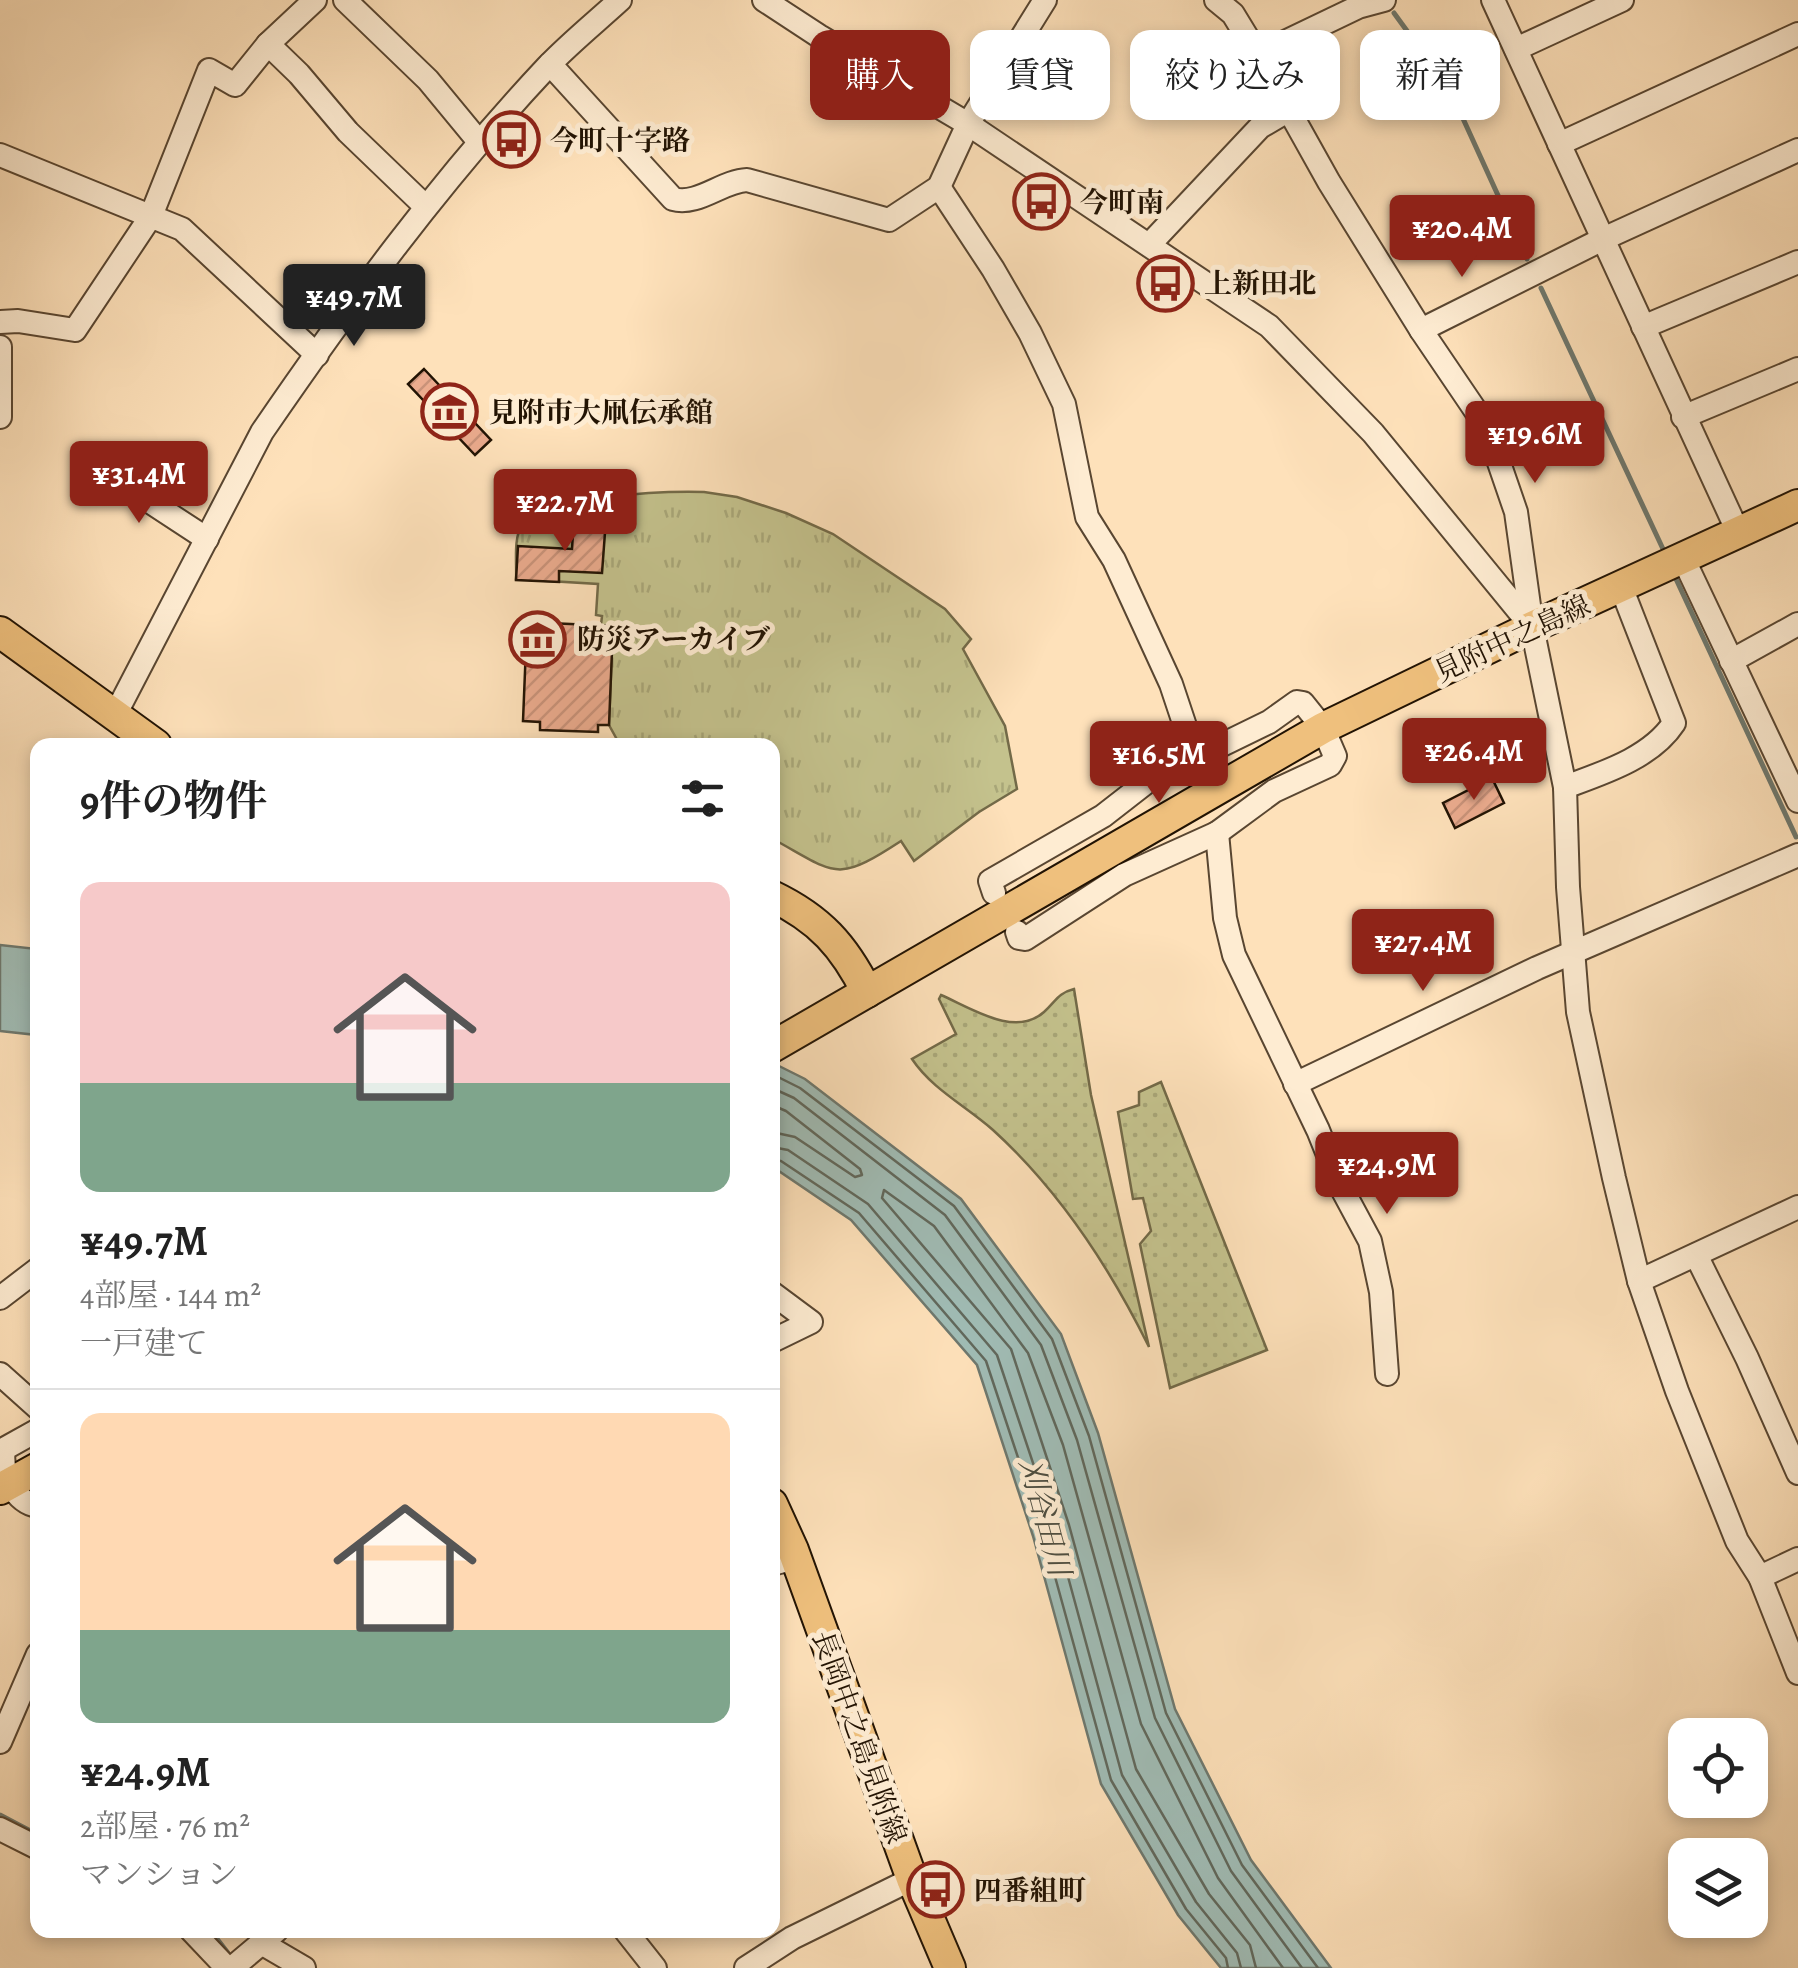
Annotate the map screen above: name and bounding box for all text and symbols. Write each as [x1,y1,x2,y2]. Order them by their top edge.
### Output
chip: 購入 [810,30,950,120]
chip: 賃貸 [970,30,1110,120]
chip: 絞り込み [1130,30,1340,120]
chip: 新着 [1360,30,1500,120]
bus stop icon: 今町十字路 [481,110,541,170]
place label: 今町十字路 [550,122,690,160]
bus stop icon: 今町南 [1011,172,1071,232]
place label: 今町南 [1080,184,1164,222]
pin: ¥20.4M [1381,195,1543,280]
text: ¥20.4M [1412,205,1512,249]
bus stop icon: 上新田北 [1135,253,1195,313]
pin: ¥49.7M [273,264,435,349]
place label: 上新田北 [1204,265,1316,303]
text: ¥49.7M [305,274,403,318]
museum icon: 見附市大凧伝承館 [420,382,480,442]
place label: 見附市大凧伝承館 [489,394,713,432]
pin: ¥19.6M [1454,401,1616,486]
text: ¥19.6M [1487,411,1583,455]
pin: ¥31.4M [58,441,220,526]
text: ¥31.4M [92,451,186,495]
pin: ¥22.7M [484,469,646,554]
text: ¥22.7M [516,479,614,523]
street label: 見附中之島線 [1428,586,1597,692]
museum icon: 防災アーカイブ [508,609,568,669]
place label: 防災アーカイブ [577,621,770,659]
pin: ¥26.4M [1393,718,1555,803]
pin: ¥16.5M [1078,721,1240,806]
text: ¥26.4M [1424,728,1524,772]
text: ¥16.5M [1112,731,1206,775]
icon: filters [675,771,730,826]
text: 9件の物件 [80,772,267,829]
pin: ¥27.4M [1342,909,1504,994]
text: ¥27.4M [1374,919,1472,963]
icon: home [315,947,495,1127]
pin: ¥24.9M [1306,1132,1468,1217]
text: ¥24.9M [1337,1142,1437,1186]
text: ¥49.7M [80,1212,208,1269]
text: 4部屋 · 144 m² [80,1273,261,1317]
text: 一戸建て [80,1321,208,1365]
water label: 刈谷田川 [1010,1454,1081,1583]
icon: home [315,1478,495,1658]
street label: 長岡中之島見附線 [803,1626,915,1849]
map controls [1668,1718,1768,1938]
button: locate [1668,1718,1768,1818]
text: ¥24.9M [80,1743,210,1800]
text: 2部屋 · 76 m² [80,1804,250,1848]
button: layers [1668,1838,1768,1938]
text: マンション [80,1852,239,1896]
bus stop icon: 四番組町 [905,1860,965,1920]
place label: 四番組町 [974,1872,1086,1910]

